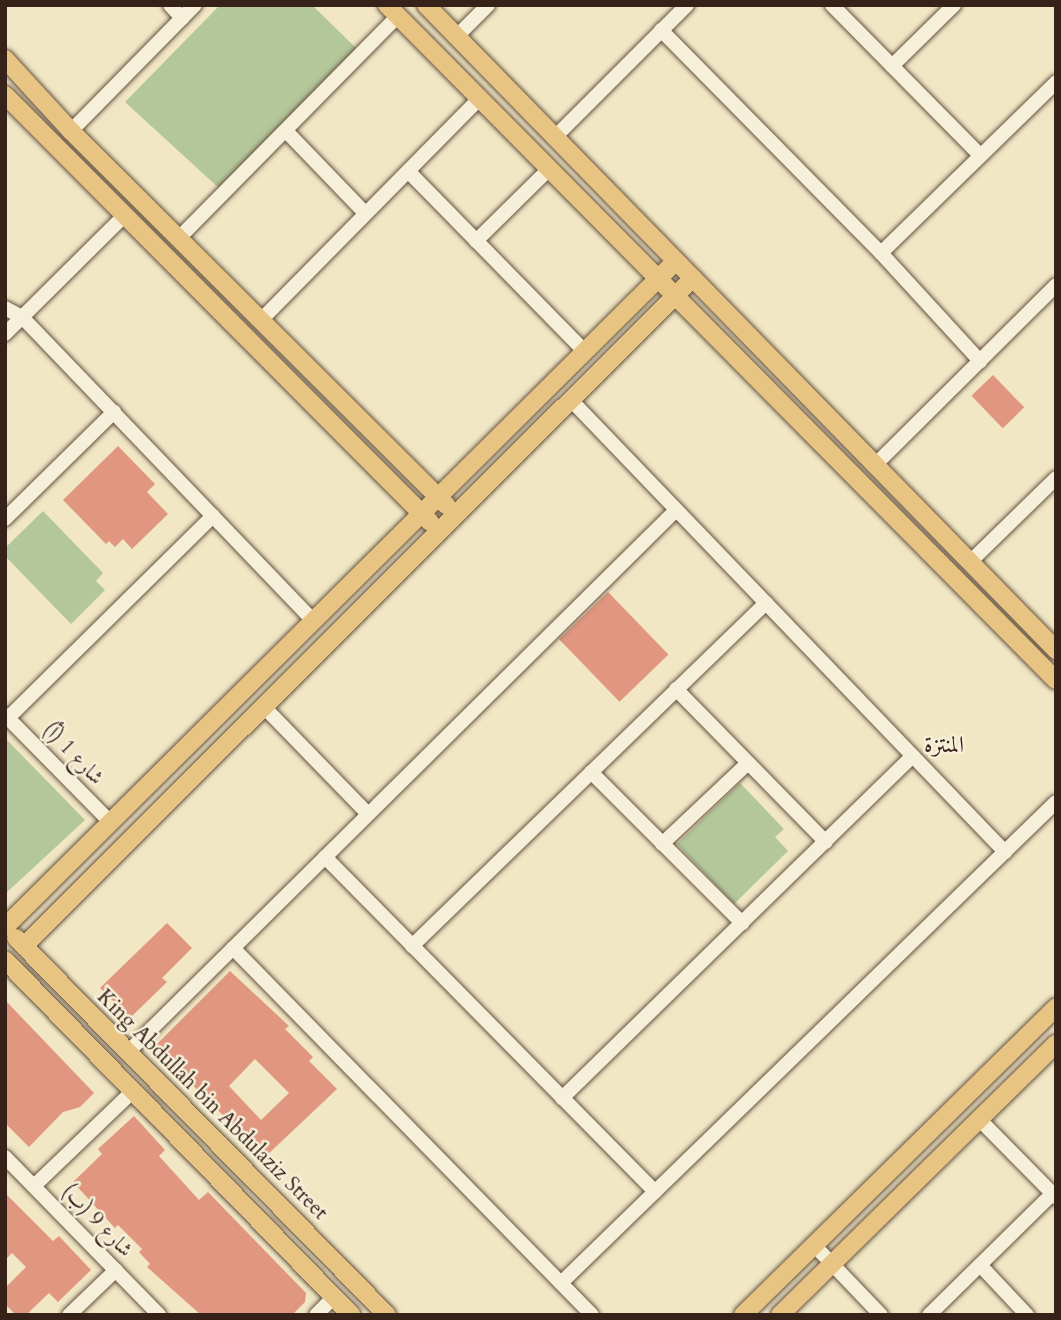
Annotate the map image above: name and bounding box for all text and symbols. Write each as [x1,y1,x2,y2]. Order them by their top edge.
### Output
street label: شارع 1 (أ) [37,718,109,790]
district label: المنتزة [924,731,964,759]
street label: King Abdullah bin Abdulaziz Street [91,984,333,1226]
street label: شارع 9 (ب) [56,1179,138,1263]

